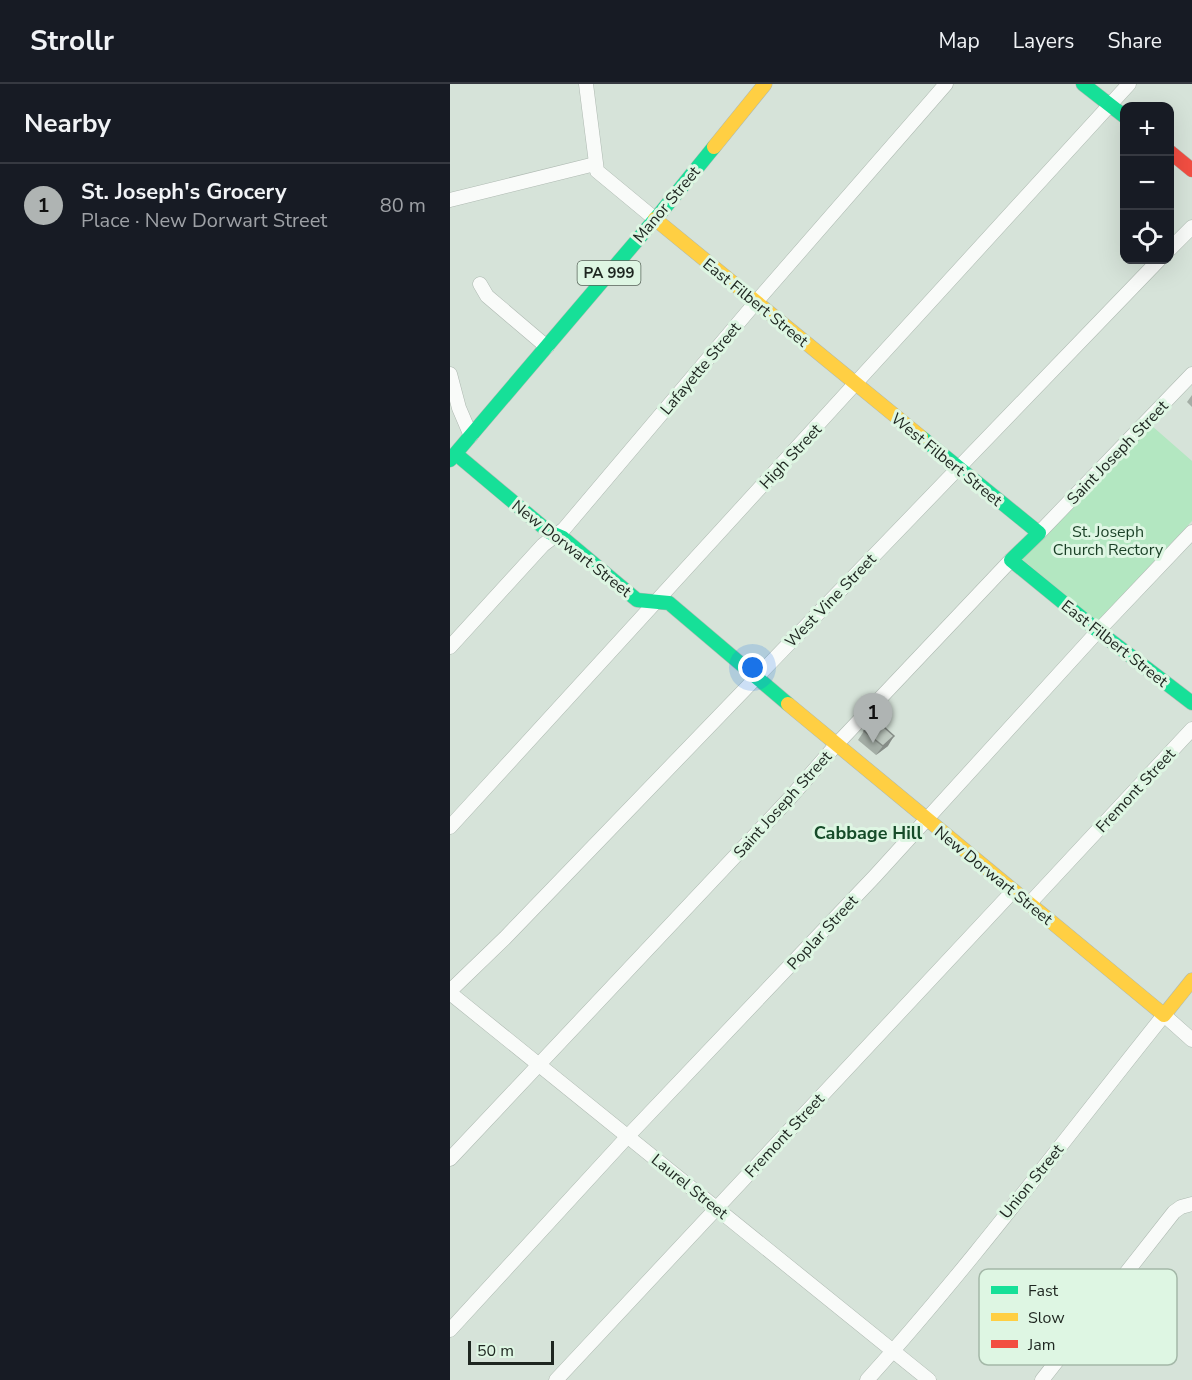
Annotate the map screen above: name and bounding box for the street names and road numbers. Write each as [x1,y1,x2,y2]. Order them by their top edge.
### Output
street label: Manor Street [628,161,706,248]
street label: East Filbert Street [698,253,813,352]
road number: PA 999 [578,261,640,285]
street label: Lafayette Street [655,317,746,420]
street label: Saint Joseph Street [1062,395,1174,510]
street label: West Filbert Street [886,408,1007,512]
street label: High Street [755,419,827,494]
street label: New Dorwart Street [507,495,636,603]
street label: West Vine Street [780,549,881,652]
street label: East Filbert Street [1057,595,1173,693]
street label: Fremont Street [1091,743,1181,838]
street label: Saint Joseph Street [729,746,837,863]
street label: New Dorwart Street [930,821,1057,931]
street label: Poplar Street [782,890,863,975]
street label: Fremont Street [740,1088,830,1183]
street label: Union Street [995,1139,1069,1224]
street label: Laurel Street [646,1149,733,1225]

